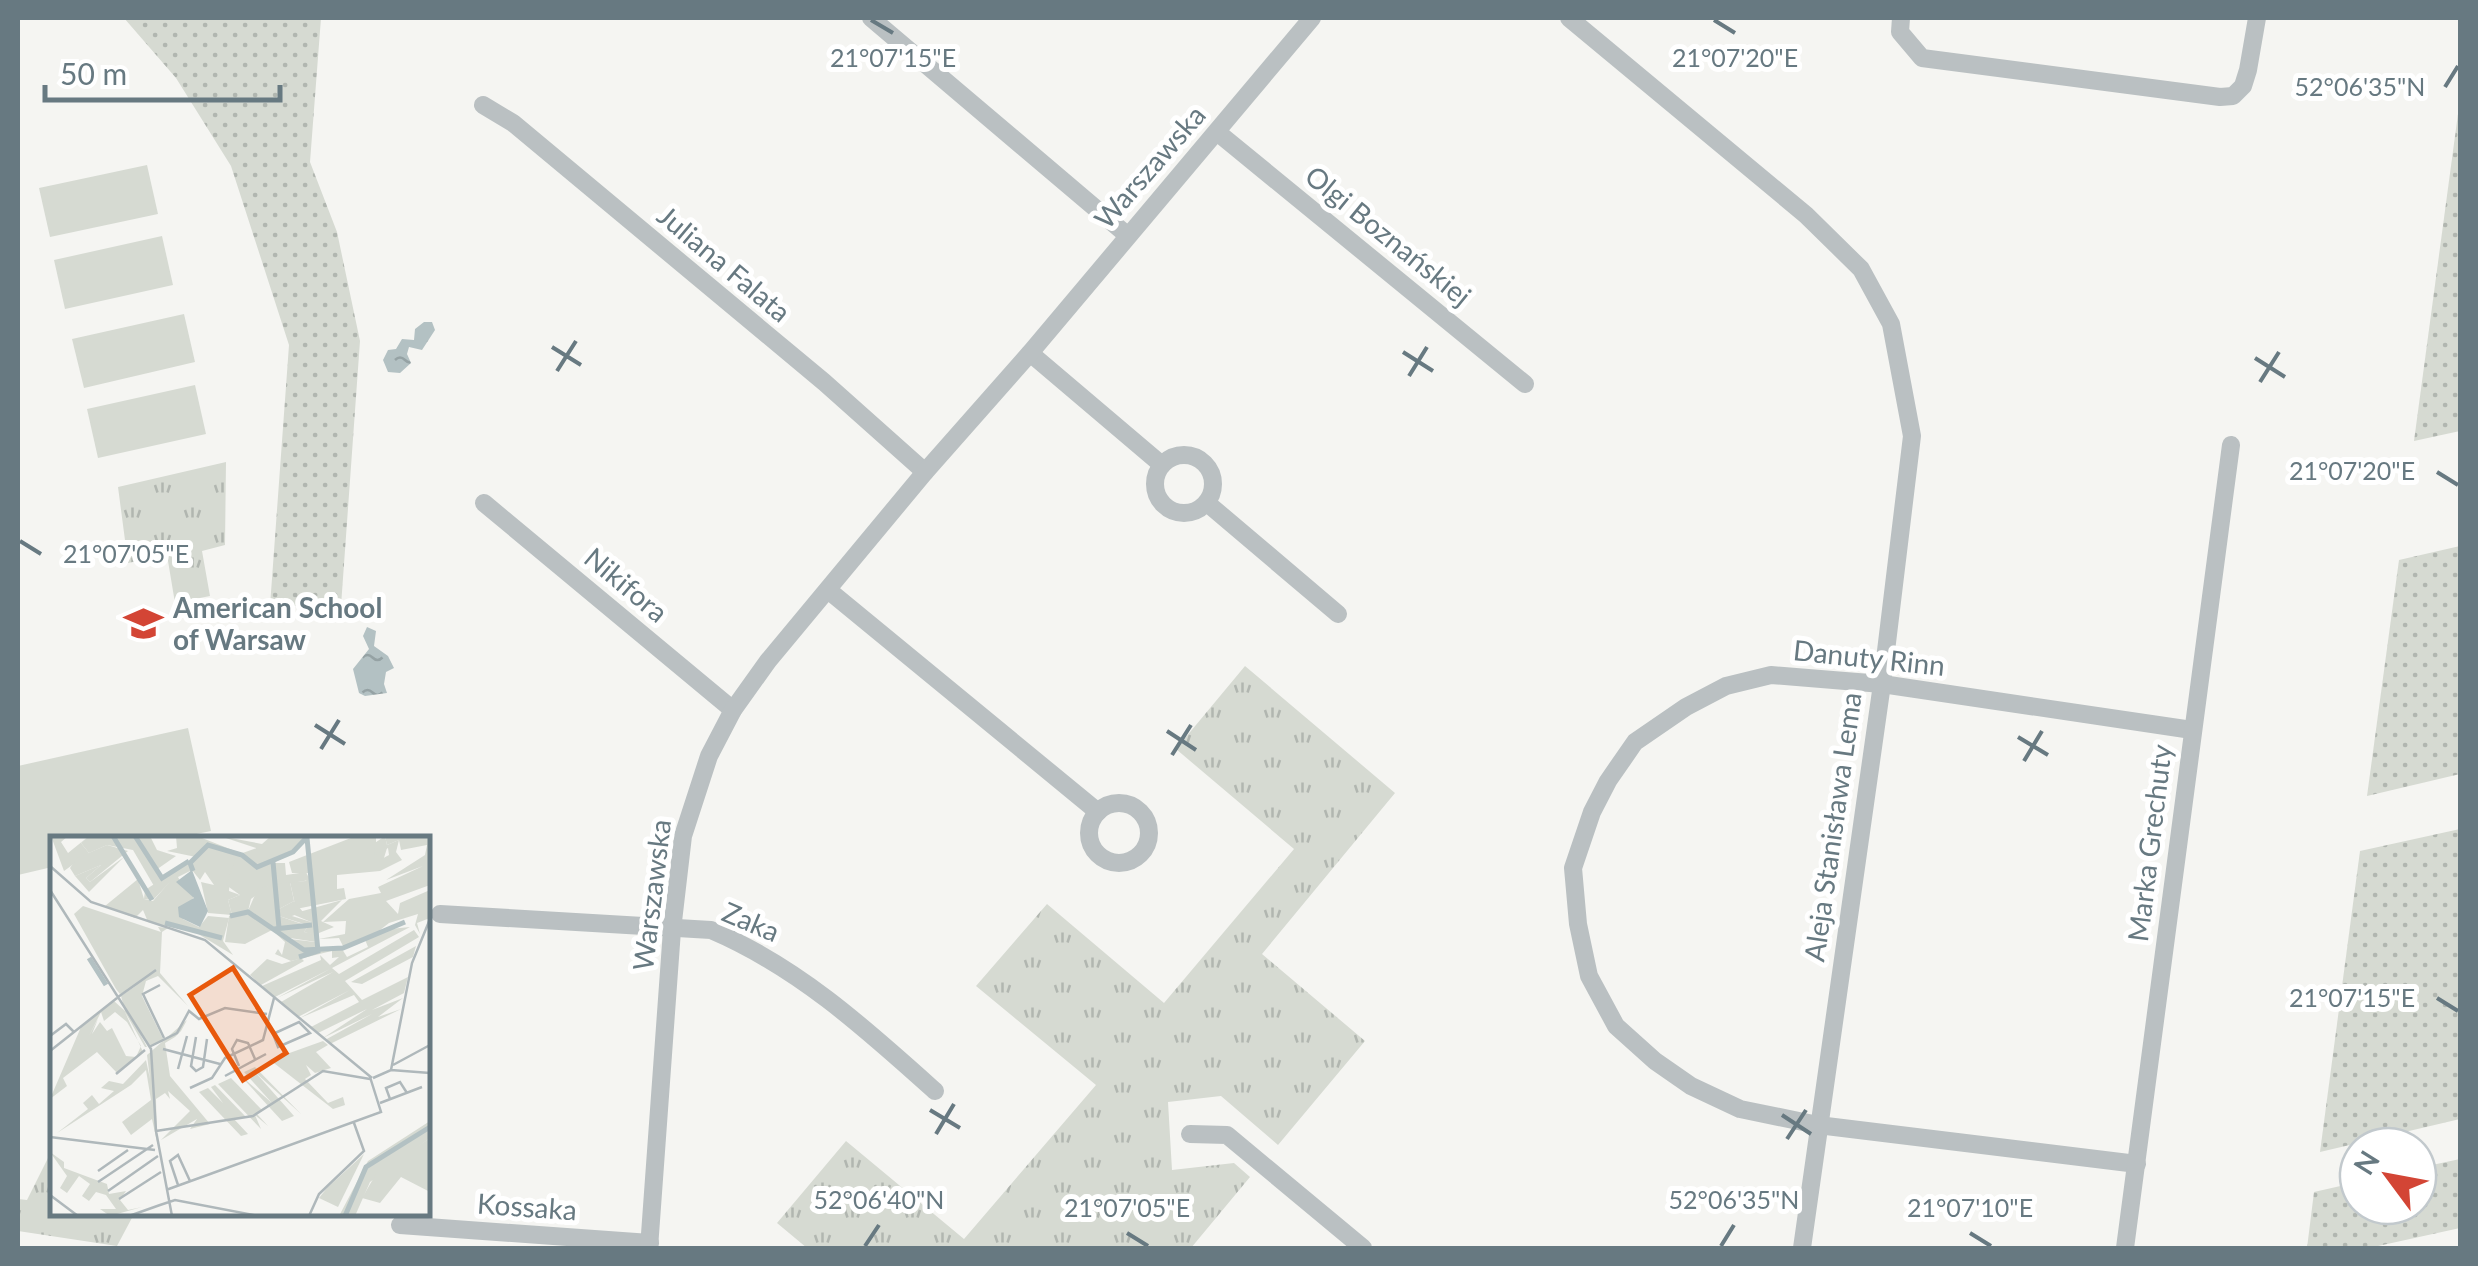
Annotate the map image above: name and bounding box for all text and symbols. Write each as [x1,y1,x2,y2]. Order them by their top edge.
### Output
scale bar [45,40,280,102]
text: 21°07'15"E [830,42,956,72]
text: 21°07'20"E [1672,42,1798,72]
text: 50 m [60,55,127,91]
text: 52°06'35"N [2295,71,2425,101]
street label: Warszawska [1086,98,1212,235]
street label: Olgi Boznańskiej [1299,158,1478,312]
street label: Juliana Falata [651,198,798,329]
text: 21°07'20"E [2289,455,2415,485]
text: 21°07'05"E [63,538,189,568]
street label: Nikifora [578,540,675,629]
place label: American School of Warsaw [172,590,382,656]
school or university icon: American School of Warsaw [122,603,164,645]
street label: Danuty Rinn [1792,632,1947,682]
street label: Aleja Stanisława Lema [1796,690,1868,964]
street label: Marka Grechuty [2120,742,2178,944]
street label: Warszawska [625,817,677,972]
inset map [50,836,430,1216]
street label: Zaka [718,894,785,948]
text: 21°07'15"E [2289,982,2415,1012]
north arrow [2338,1126,2438,1226]
text: N [2346,1144,2386,1180]
text: 52°06'40"N [814,1184,944,1214]
text: 52°06'35"N [1669,1184,1799,1214]
street label: Kossaka [476,1186,578,1226]
text: 21°07'05"E [1064,1192,1190,1222]
text: 21°07'10"E [1907,1192,2033,1222]

